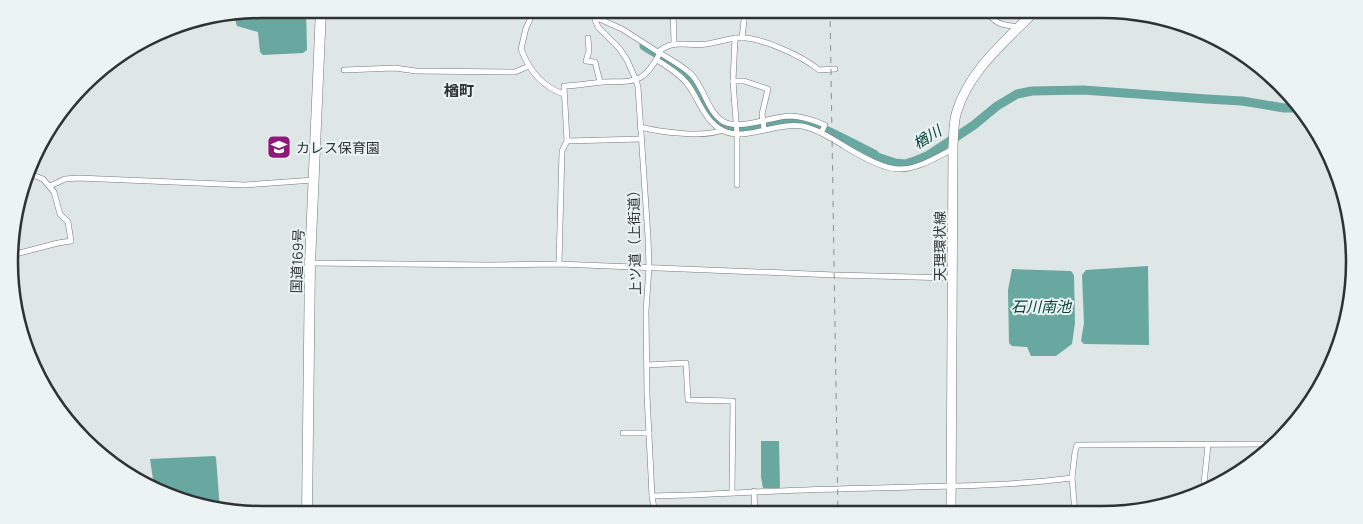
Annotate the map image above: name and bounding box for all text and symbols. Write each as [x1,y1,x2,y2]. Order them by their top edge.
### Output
district label: 楢町 [444,80,474,101]
water label: 楢川 [909,119,947,154]
school or university icon: カレス保育園 [266,134,292,160]
place label: カレス保育園 [296,138,380,157]
street label: 上ツ道（上街道） [624,183,644,295]
street label: 天理環状線 [930,211,949,281]
street label: 国道169号 [286,228,308,294]
water label: 石川南池 [1011,296,1073,317]

